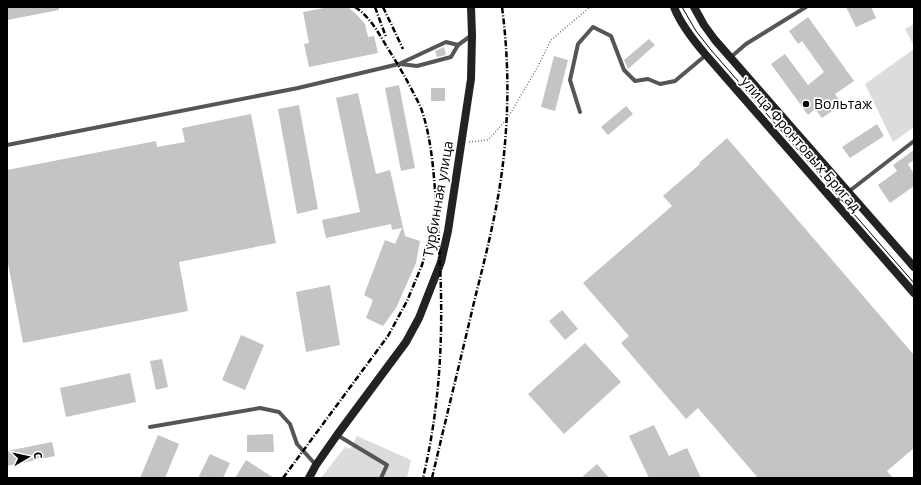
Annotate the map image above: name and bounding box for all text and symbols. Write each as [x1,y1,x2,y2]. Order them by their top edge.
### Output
street label: улица Фронтовых Бригад [737,72,866,215]
place label: Вольтаж [814,94,873,113]
marker: Вольтаж [801,99,811,109]
street label: Турбинная улица [418,139,457,259]
north arrow [8,437,48,477]
text: С [30,451,46,460]

